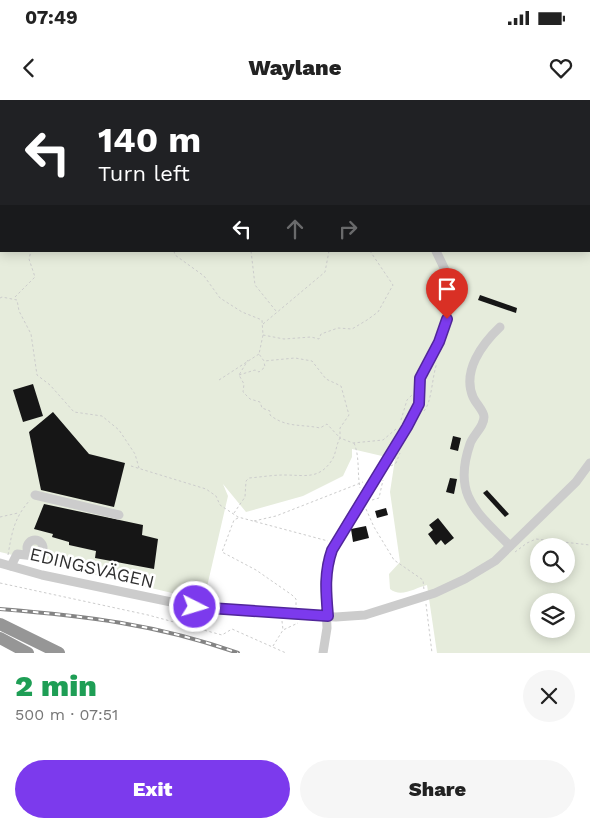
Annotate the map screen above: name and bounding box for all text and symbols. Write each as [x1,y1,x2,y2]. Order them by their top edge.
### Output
text: 07:49 [25,6,78,29]
icon: back [15,54,43,82]
icon: heart [547,54,575,82]
text: Waylane [248,55,342,80]
text: 140 m [98,119,201,161]
icon: left [15,120,80,185]
text: Turn left [98,161,190,186]
icon: left [228,215,256,243]
icon: ahead [281,215,309,243]
icon: right [334,215,362,243]
pin [426,268,468,319]
icon: arrive [433,275,461,303]
map controls [530,538,575,638]
button: search [530,538,575,583]
street label: EDINGSVÄGEN [28,543,156,592]
position arrow [168,580,220,632]
button: layers [530,593,575,638]
text: 2 min [15,668,97,703]
button: close [523,670,575,722]
text: 500 m · 07:51 [15,705,118,724]
button: Exit [15,760,290,818]
button: Share [300,760,575,818]

